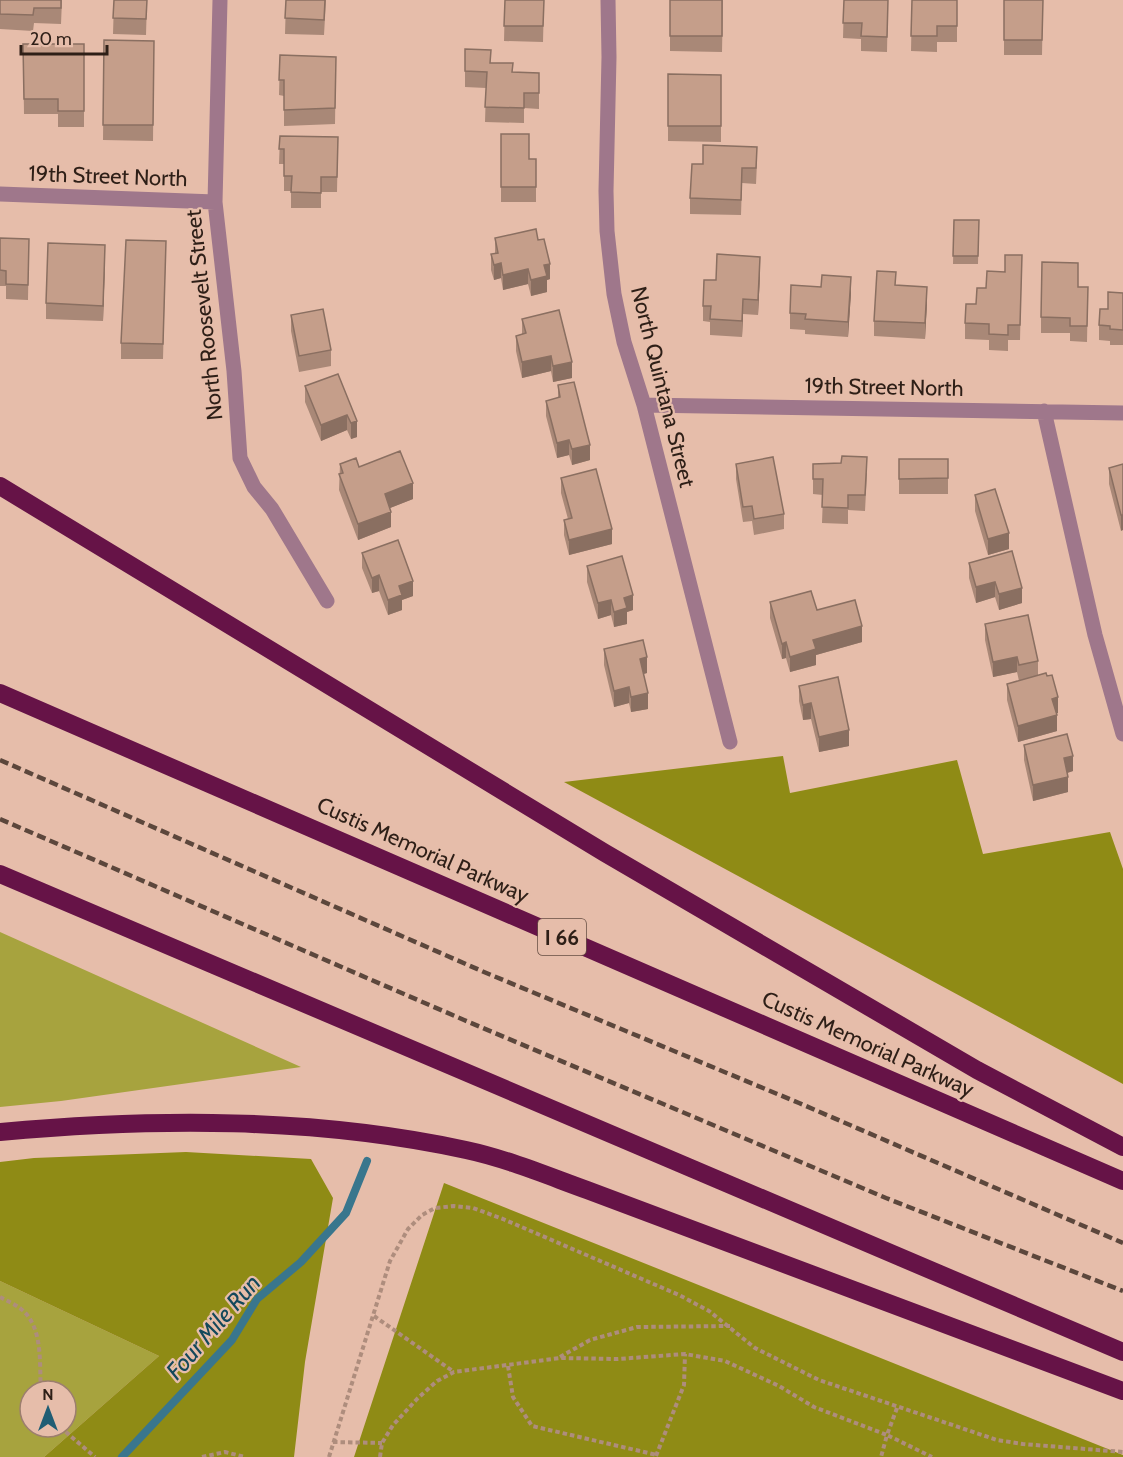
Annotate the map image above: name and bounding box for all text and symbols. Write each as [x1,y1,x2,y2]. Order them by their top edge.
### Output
scale bar [21,18,106,56]
text: 20 m [30,28,72,50]
street label: 19th Street North [28,160,188,192]
street label: North Roosevelt Street [179,208,228,422]
street label: North Quintana Street [625,284,701,491]
street label: 19th Street North [804,372,964,402]
street label: Custis Memorial Parkway [313,791,533,909]
road number: I 66 [538,919,586,955]
street label: Custis Memorial Parkway [758,985,978,1103]
water label: Four Mile Run [160,1269,266,1385]
north arrow [18,1379,78,1439]
text: N [42,1385,54,1404]

